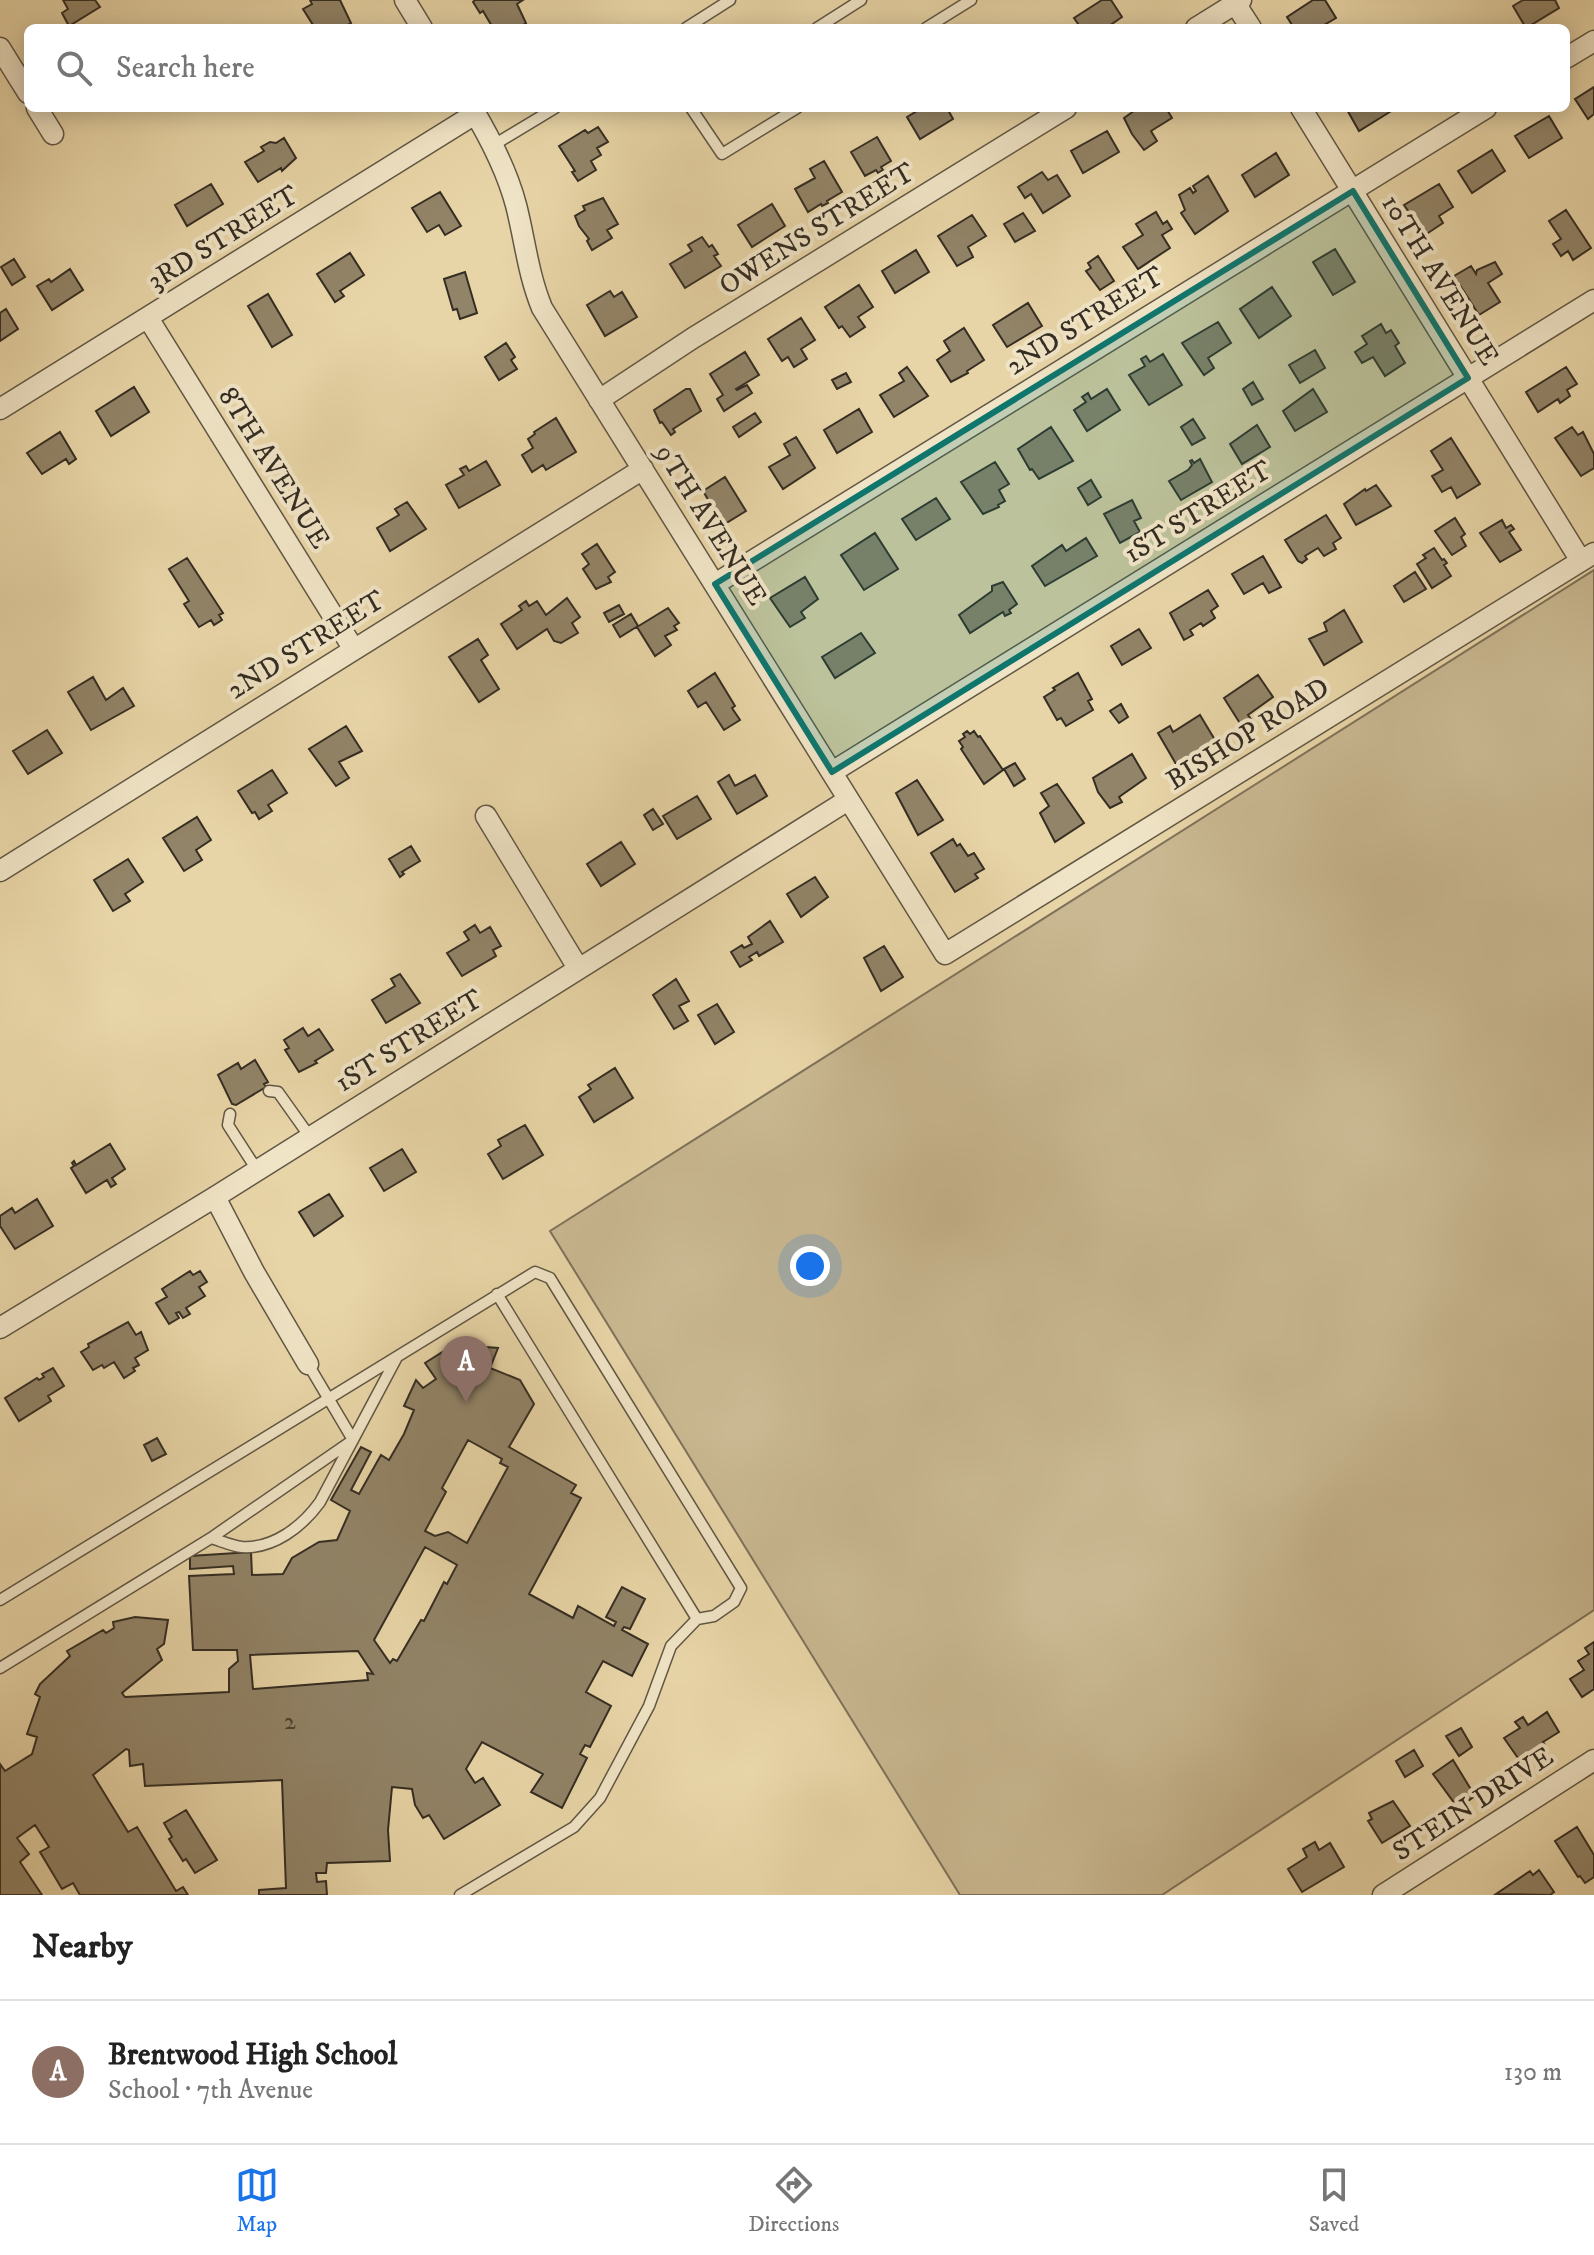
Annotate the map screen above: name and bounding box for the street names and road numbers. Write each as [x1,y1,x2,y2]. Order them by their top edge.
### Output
street label: OWENS STREET [713,155,921,303]
street label: 3RD STREET [141,178,305,298]
street label: 10TH AVENUE [1373,188,1507,372]
street label: 2ND STREET [1000,259,1170,383]
street label: 8TH AVENUE [210,381,338,555]
street label: 9TH AVENUE [646,436,775,612]
street label: 1ST STREET [1118,453,1278,571]
street label: 2ND STREET [221,583,391,707]
street label: BISHOP ROAD [1160,670,1336,798]
street label: 1ST STREET [329,982,489,1100]
street label: STEIN DRIVE [1386,1739,1560,1869]

